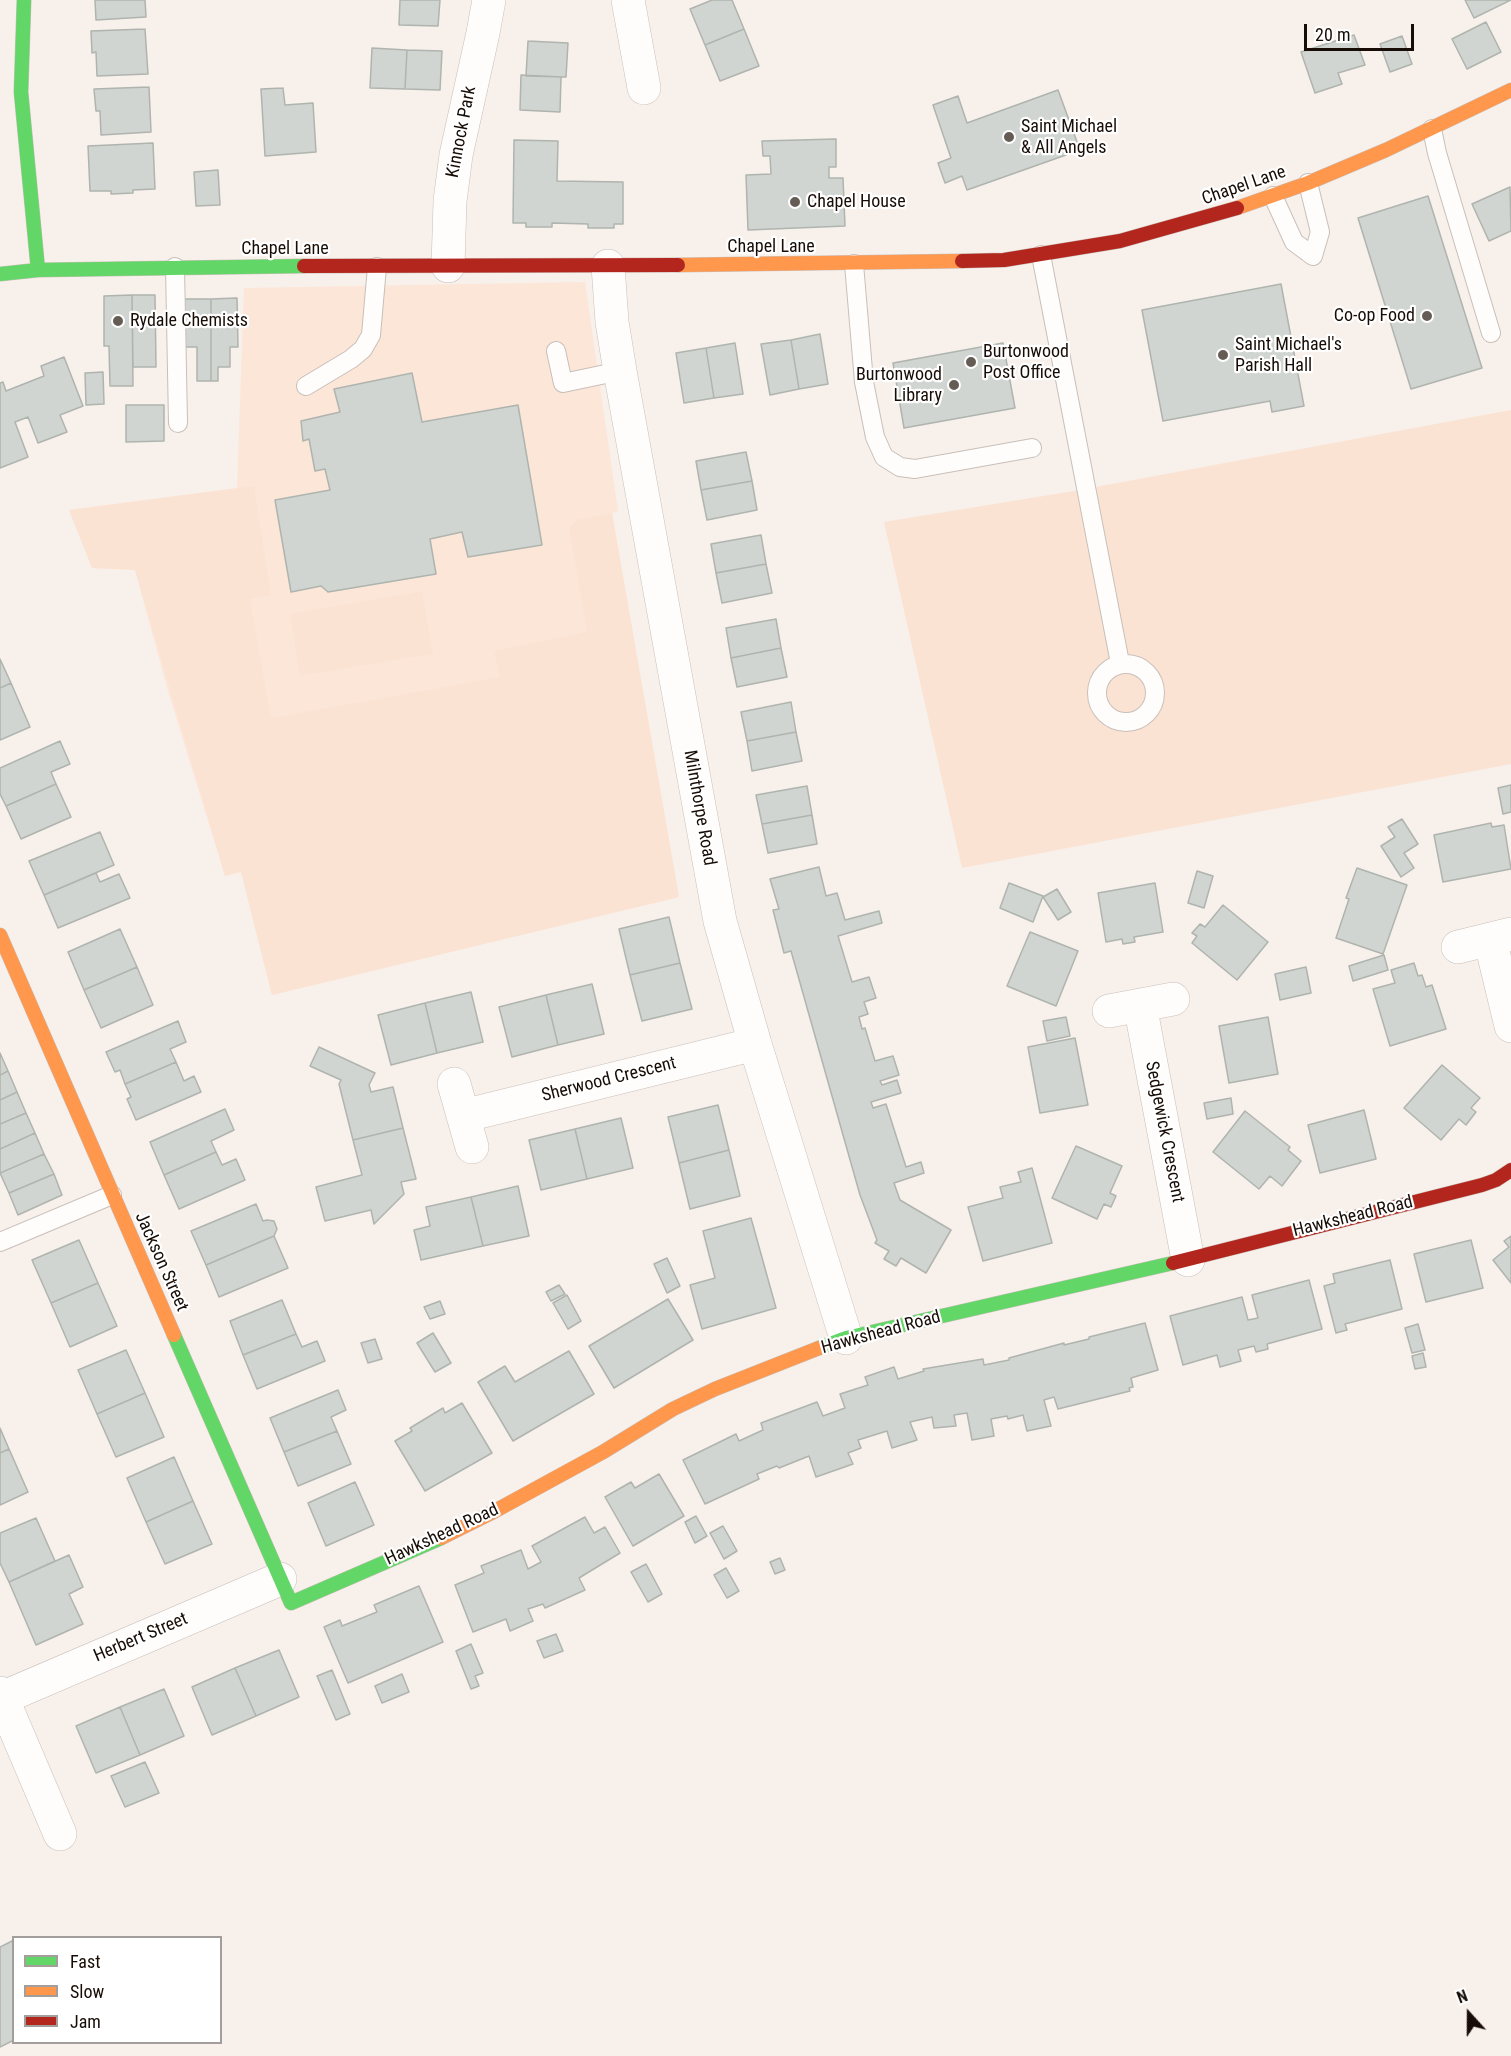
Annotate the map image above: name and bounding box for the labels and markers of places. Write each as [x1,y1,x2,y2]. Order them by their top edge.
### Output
place label: Saint Michael & All Angels [1021,116,1117,158]
marker: Saint Michael & All Angels [1002,130,1016,144]
place label: Chapel House [807,191,906,213]
marker: Chapel House [788,195,802,209]
place label: Co-op Food [1334,305,1415,327]
marker: Co-op Food [1420,309,1434,323]
place label: Rydale Chemists [130,310,248,332]
marker: Rydale Chemists [111,314,125,328]
place label: Saint Michael's Parish Hall [1235,334,1342,376]
place label: Burtonwood Post Office [983,341,1069,384]
marker: Saint Michael's Parish Hall [1216,348,1230,362]
marker: Burtonwood Post Office [964,355,978,369]
place label: Burtonwood Library [856,364,942,406]
marker: Burtonwood Library [947,378,961,392]

